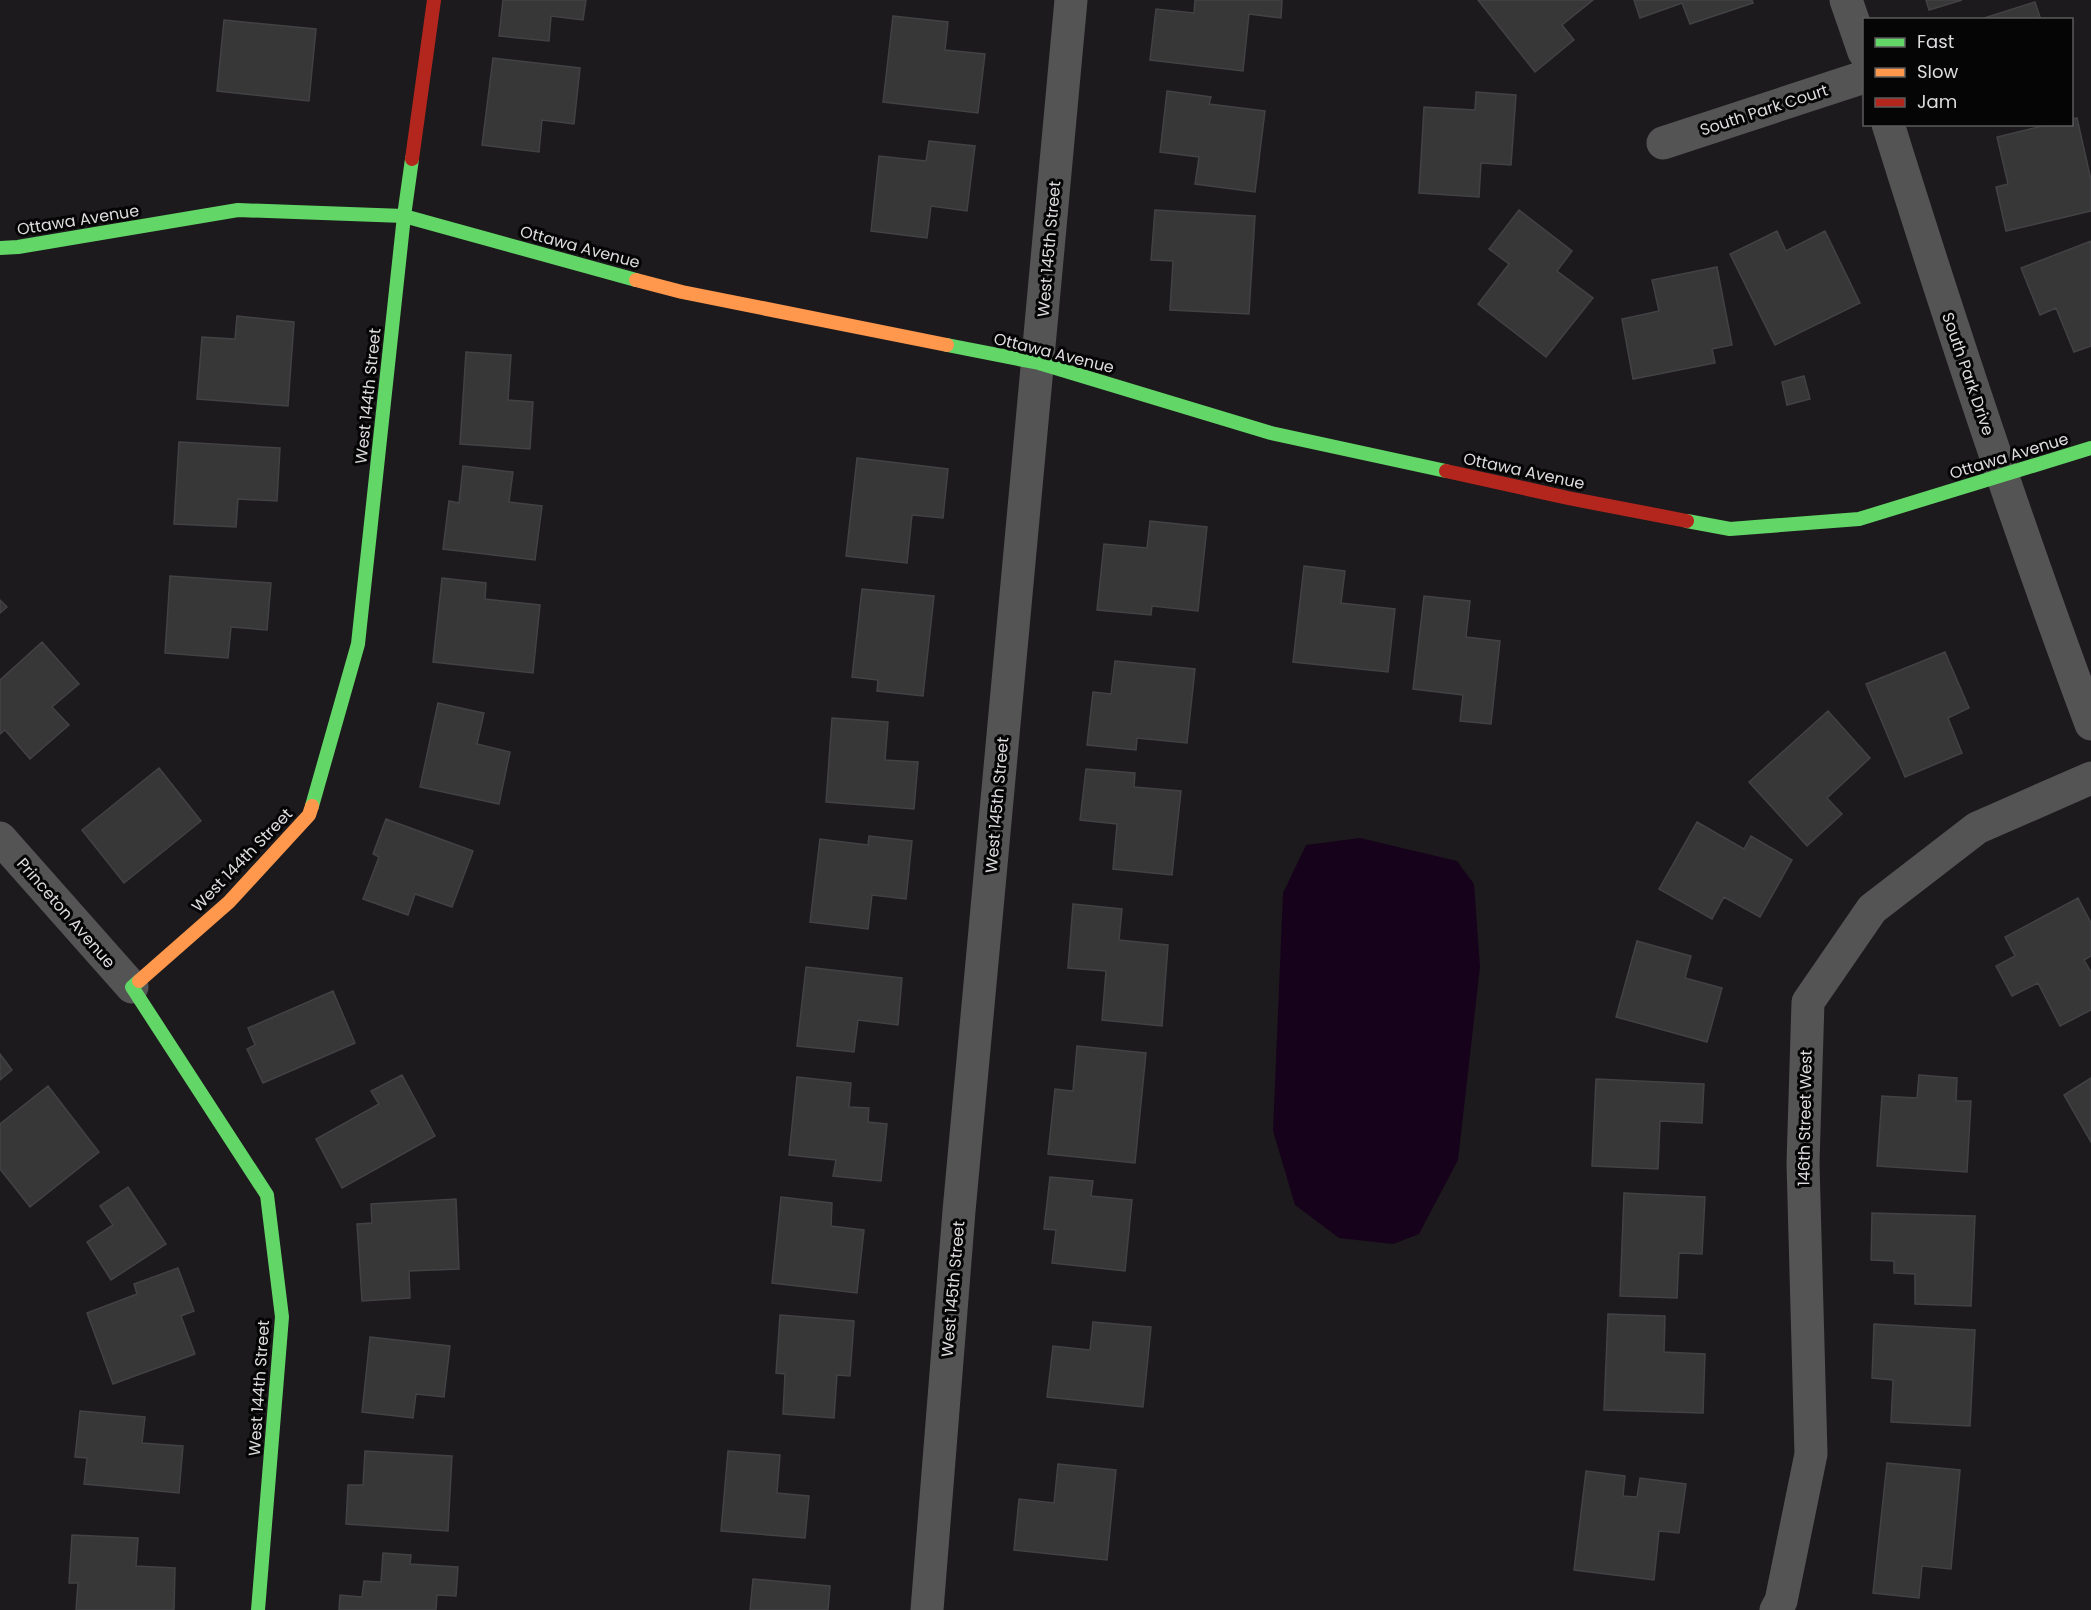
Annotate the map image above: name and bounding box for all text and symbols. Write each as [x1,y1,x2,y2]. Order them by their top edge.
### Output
legend [1863,18,2073,126]
text: Fast [1917,29,1954,54]
text: Slow [1917,59,1959,84]
street label: South Park Court [1697,78,1831,142]
text: Jam [1917,89,1957,114]
street label: West 145th Street [1032,180,1066,318]
street label: Ottawa Avenue [15,199,141,241]
street label: Ottawa Avenue [517,220,643,274]
street label: South Park Drive [1936,309,2000,439]
street label: West 144th Street [349,327,387,465]
street label: Ottawa Avenue [991,327,1117,379]
street label: Ottawa Avenue [1947,427,2071,485]
street label: Ottawa Avenue [1461,447,1587,495]
street label: West 145th Street [980,736,1014,874]
street label: West 144th Street [186,803,298,917]
street label: Princeton Avenue [11,853,121,973]
street label: 146th Street West [1792,1049,1818,1186]
street label: West 145th Street [936,1220,970,1358]
street label: West 144th Street [243,1319,275,1457]

